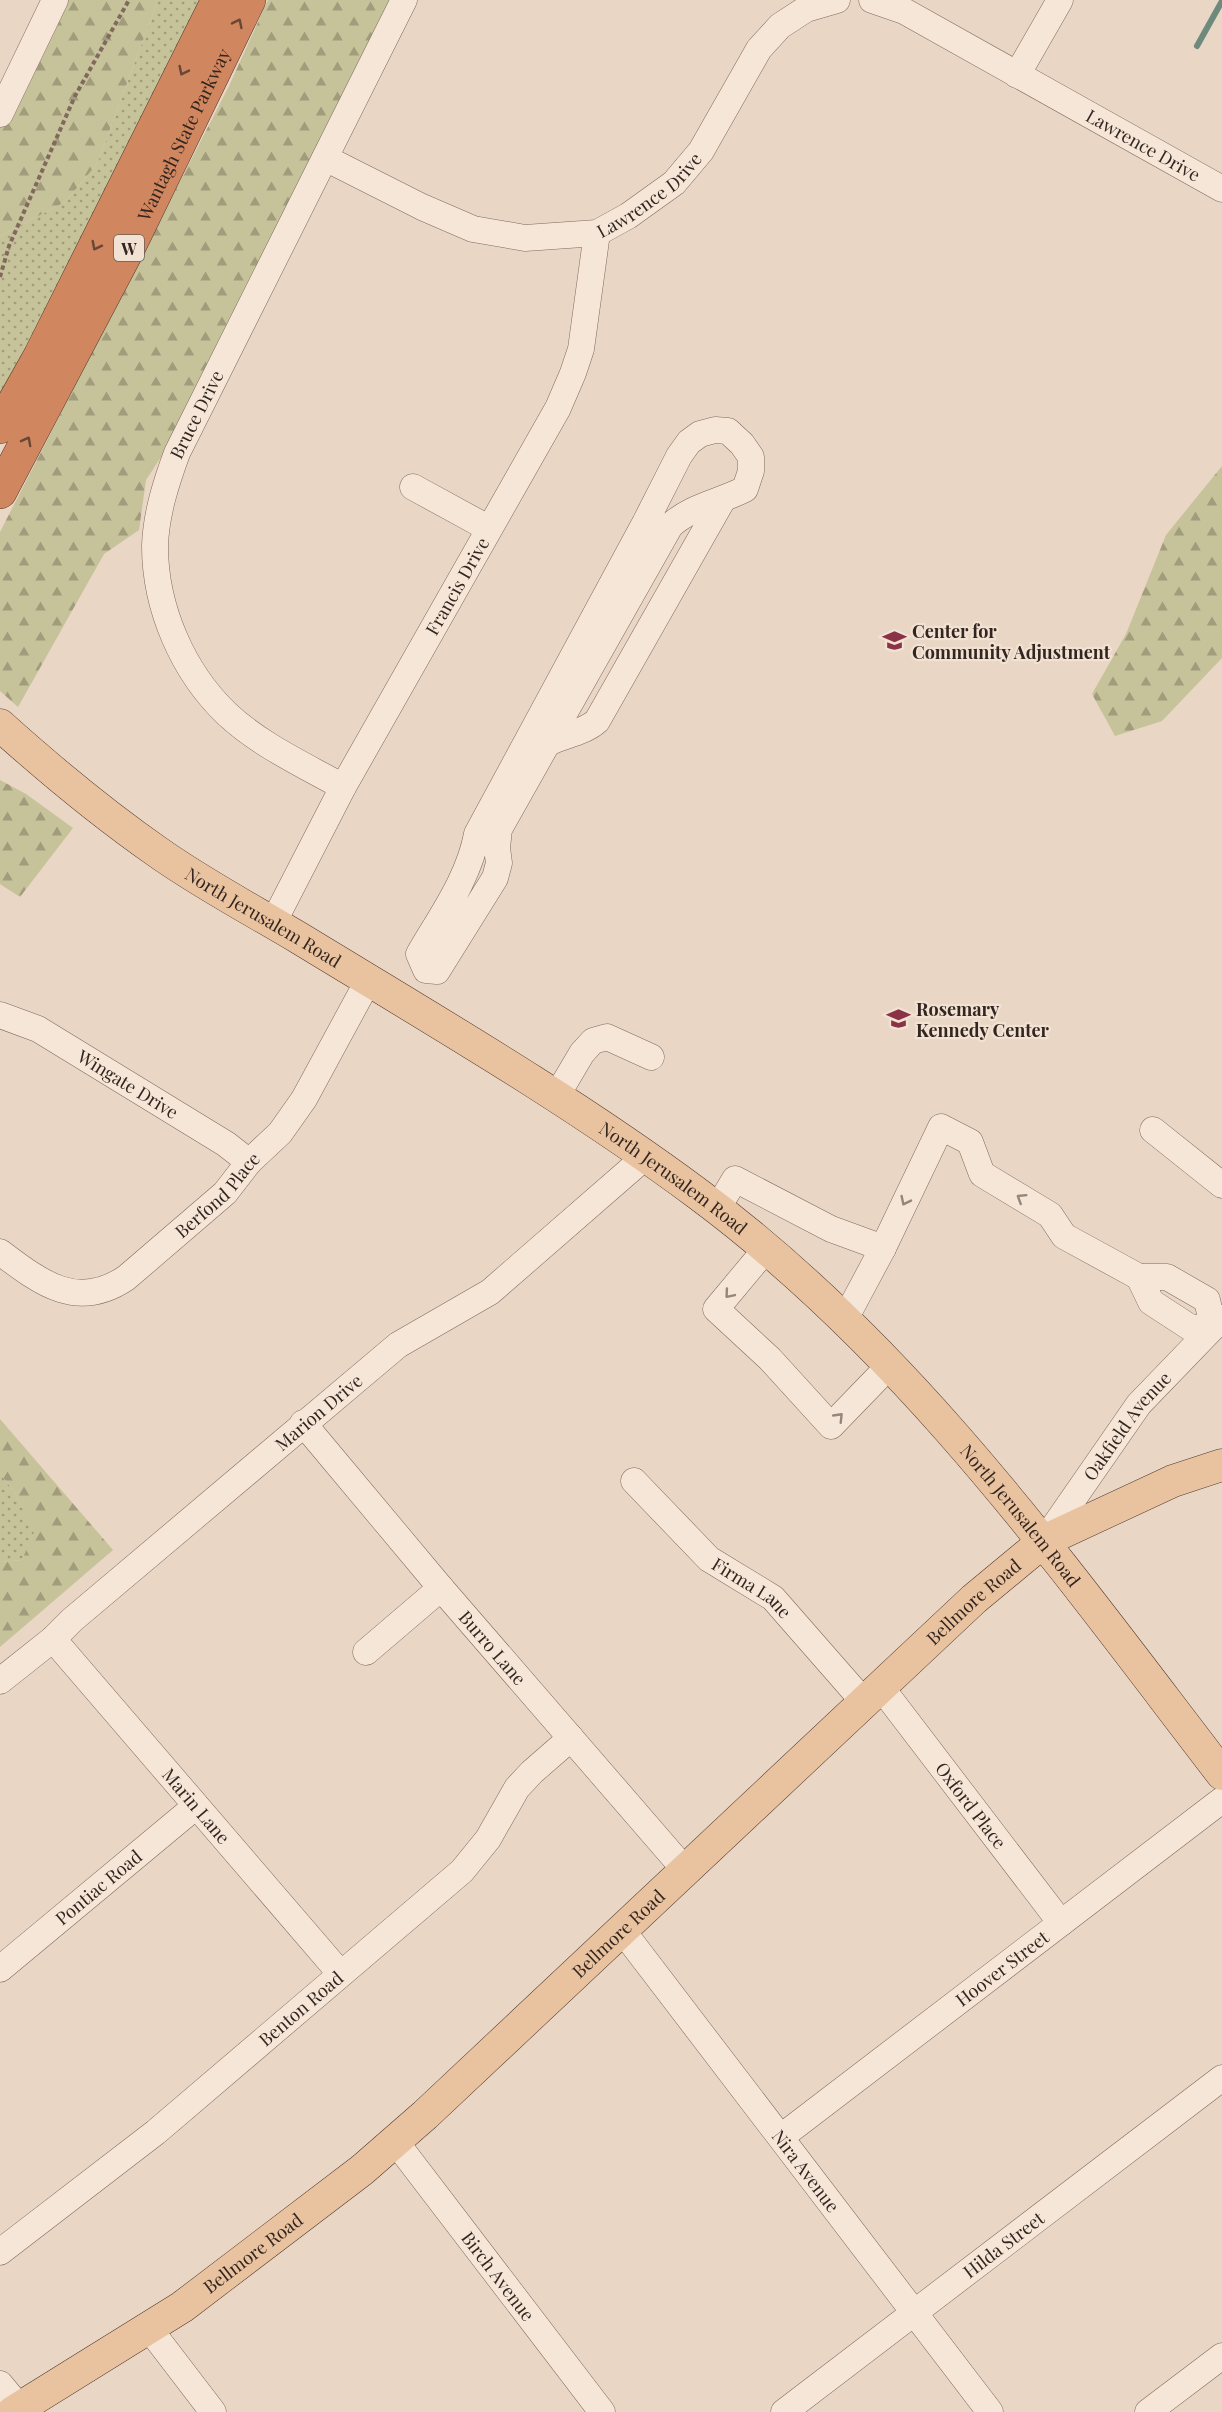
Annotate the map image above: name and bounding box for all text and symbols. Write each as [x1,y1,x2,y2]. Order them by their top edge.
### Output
one-way arrow [231,18,243,29]
street label: Wantagh State Parkway [131,44,236,225]
one-way arrow [178,65,190,76]
street label: Lawrence Drive [1082,103,1205,186]
street label: Lawrence Drive [592,147,707,243]
road number: W [114,235,144,261]
one-way arrow [91,239,103,250]
street label: Bruce Drive [164,366,229,463]
one-way arrow [20,436,32,447]
street label: Francis Drive [420,533,494,639]
place label: Center for Community Adjustment [912,619,1111,664]
school or university icon: Center for Community Adjustment [881,628,907,654]
street label: North Jerusalem Road [181,862,346,973]
place label: Rosemary Kennedy Center [916,997,1049,1042]
school or university icon: Rosemary Kennedy Center [885,1006,911,1032]
street label: Wingate Drive [72,1044,183,1124]
street label: North Jerusalem Road [595,1116,753,1240]
street label: Berfond Place [170,1146,264,1243]
one-way arrow [1017,1194,1028,1205]
one-way arrow [901,1195,913,1206]
one-way arrow [725,1287,736,1298]
street label: Oakfield Avenue [1078,1366,1176,1485]
street label: Marion Drive [270,1368,367,1456]
one-way arrow [831,1414,842,1425]
street label: North Jerusalem Road [955,1439,1086,1592]
street label: Firma Lane [708,1552,797,1623]
street label: Bellmore Road [921,1553,1026,1650]
street label: Burro Lane [454,1605,532,1690]
street label: Oxford Place [930,1757,1012,1853]
street label: Marin Lane [157,1763,236,1849]
street label: Pontiac Road [50,1844,147,1930]
street label: Bellmore Road [567,1884,670,1983]
street label: Hoover Street [950,1925,1054,2011]
street label: Benton Road [254,1966,348,2051]
street label: Nira Avenue [767,2125,845,2217]
street label: Hilda Street [958,2206,1049,2283]
street label: Bellmore Road [198,2207,308,2299]
street label: Birch Avenue [456,2226,540,2326]

